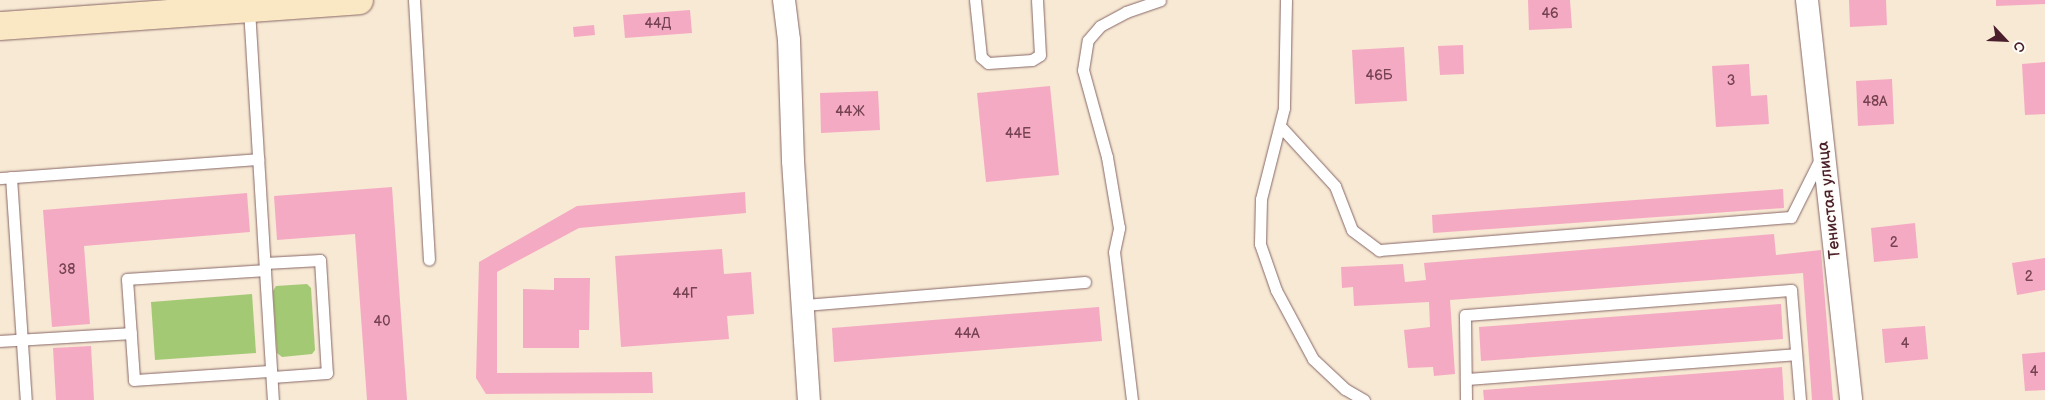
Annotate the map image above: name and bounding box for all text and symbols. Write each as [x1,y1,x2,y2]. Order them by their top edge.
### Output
house number: 46 [1541,6,1559,22]
north arrow [1980,15,2030,65]
house number: 44Д [645,16,671,32]
text: С [2009,39,2029,55]
house number: 46Б [1366,68,1392,84]
house number: 3 [1727,73,1735,89]
house number: 48А [1862,94,1888,110]
house number: 44Ж [835,104,865,120]
house number: 44Е [1005,126,1031,142]
street label: Тенистая улица [1814,140,1846,260]
house number: 2 [1890,235,1898,251]
house number: 38 [59,262,75,278]
house number: 2 [2025,269,2033,285]
house number: 44Г [673,286,697,302]
house number: 40 [374,314,390,330]
house number: 44А [954,326,980,342]
house number: 4 [1901,336,1909,352]
house number: 4 [2030,364,2038,380]

